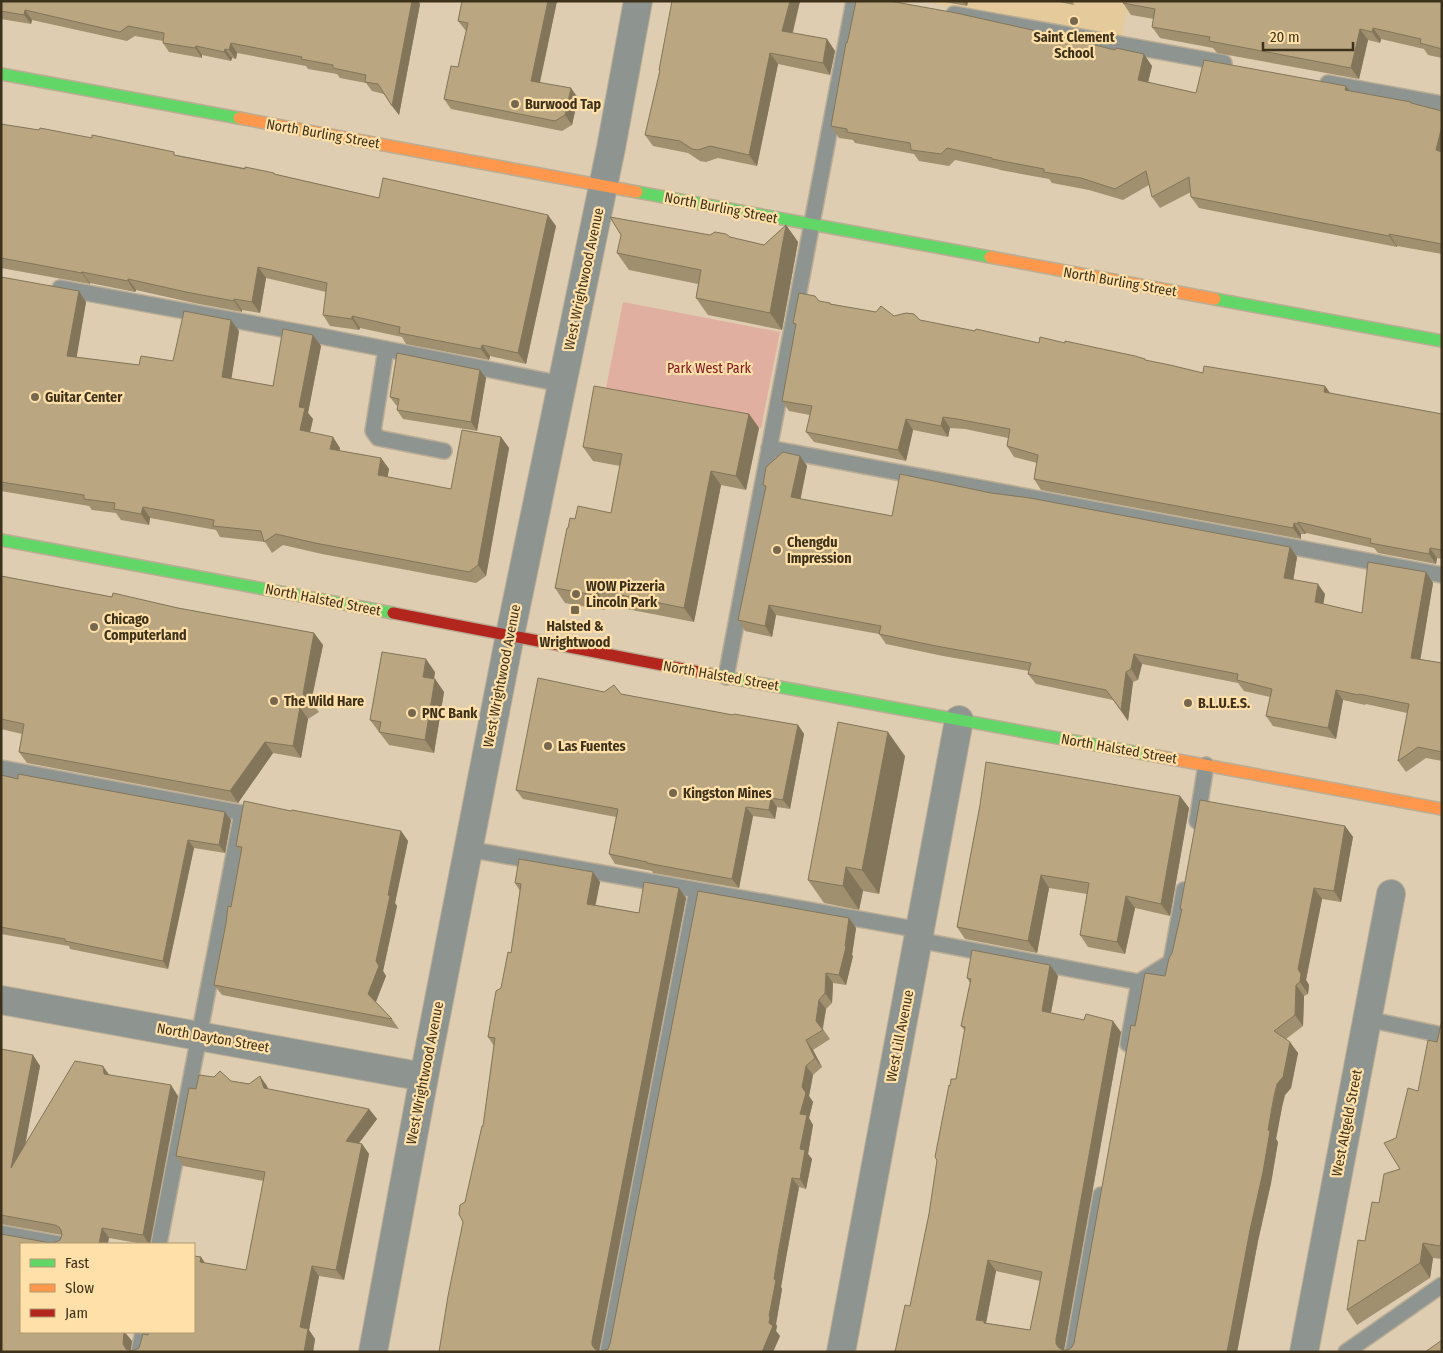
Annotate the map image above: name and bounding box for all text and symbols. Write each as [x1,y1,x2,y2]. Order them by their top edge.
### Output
marker: Saint Clement School [1068,15,1080,27]
scale bar [1263,20,1353,52]
text: 20 m [1270,28,1300,46]
place label: Saint Clement School [1033,29,1116,62]
place label: Burwood Tap [525,96,601,113]
marker: Burwood Tap [509,98,521,110]
street label: North Burling Street [265,116,381,152]
street label: North Burling Street [663,189,779,227]
street label: West Wrightwood Avenue [561,206,607,352]
street label: North Burling Street [1062,264,1178,300]
park label: Park West Park [667,360,752,377]
place label: Guitar Center [45,389,123,406]
marker: Guitar Center [29,391,41,403]
place label: Chengdu Impression [787,534,851,567]
marker: Chengdu Impression [771,544,783,556]
place label: WOW Pizzeria Lincoln Park [586,578,665,611]
street label: North Halsted Street [264,580,383,620]
marker: WOW Pizzeria Lincoln Park [570,588,582,600]
street label: West Wrightwood Avenue [480,603,524,749]
marker: Halsted & Wrightwood [569,604,581,616]
place label: Chicago Computerland [104,611,187,644]
place label: Halsted & Wrightwood [540,618,610,651]
marker: Chicago Computerland [88,621,100,633]
street label: North Halsted Street [662,657,781,695]
place label: The Wild Hare [284,693,364,710]
marker: The Wild Hare [268,695,280,707]
place label: B.L.U.E.S. [1198,695,1250,712]
marker: B.L.U.E.S. [1182,697,1194,709]
place label: PNC Bank [422,705,478,722]
marker: PNC Bank [406,707,418,719]
street label: North Halsted Street [1060,730,1179,768]
place label: Las Fuentes [558,738,626,755]
marker: Las Fuentes [542,740,554,752]
place label: Kingston Mines [683,785,772,802]
marker: Kingston Mines [667,787,679,799]
street label: West Lill Avenue [883,988,917,1084]
street label: West Wrightwood Avenue [403,1000,447,1146]
street label: North Dayton Street [156,1020,271,1056]
street label: West Altgeld Street [1328,1068,1366,1178]
legend [20,1243,195,1333]
text: Fast [65,1254,89,1272]
text: Slow [65,1279,94,1297]
text: Jam [65,1304,88,1322]

